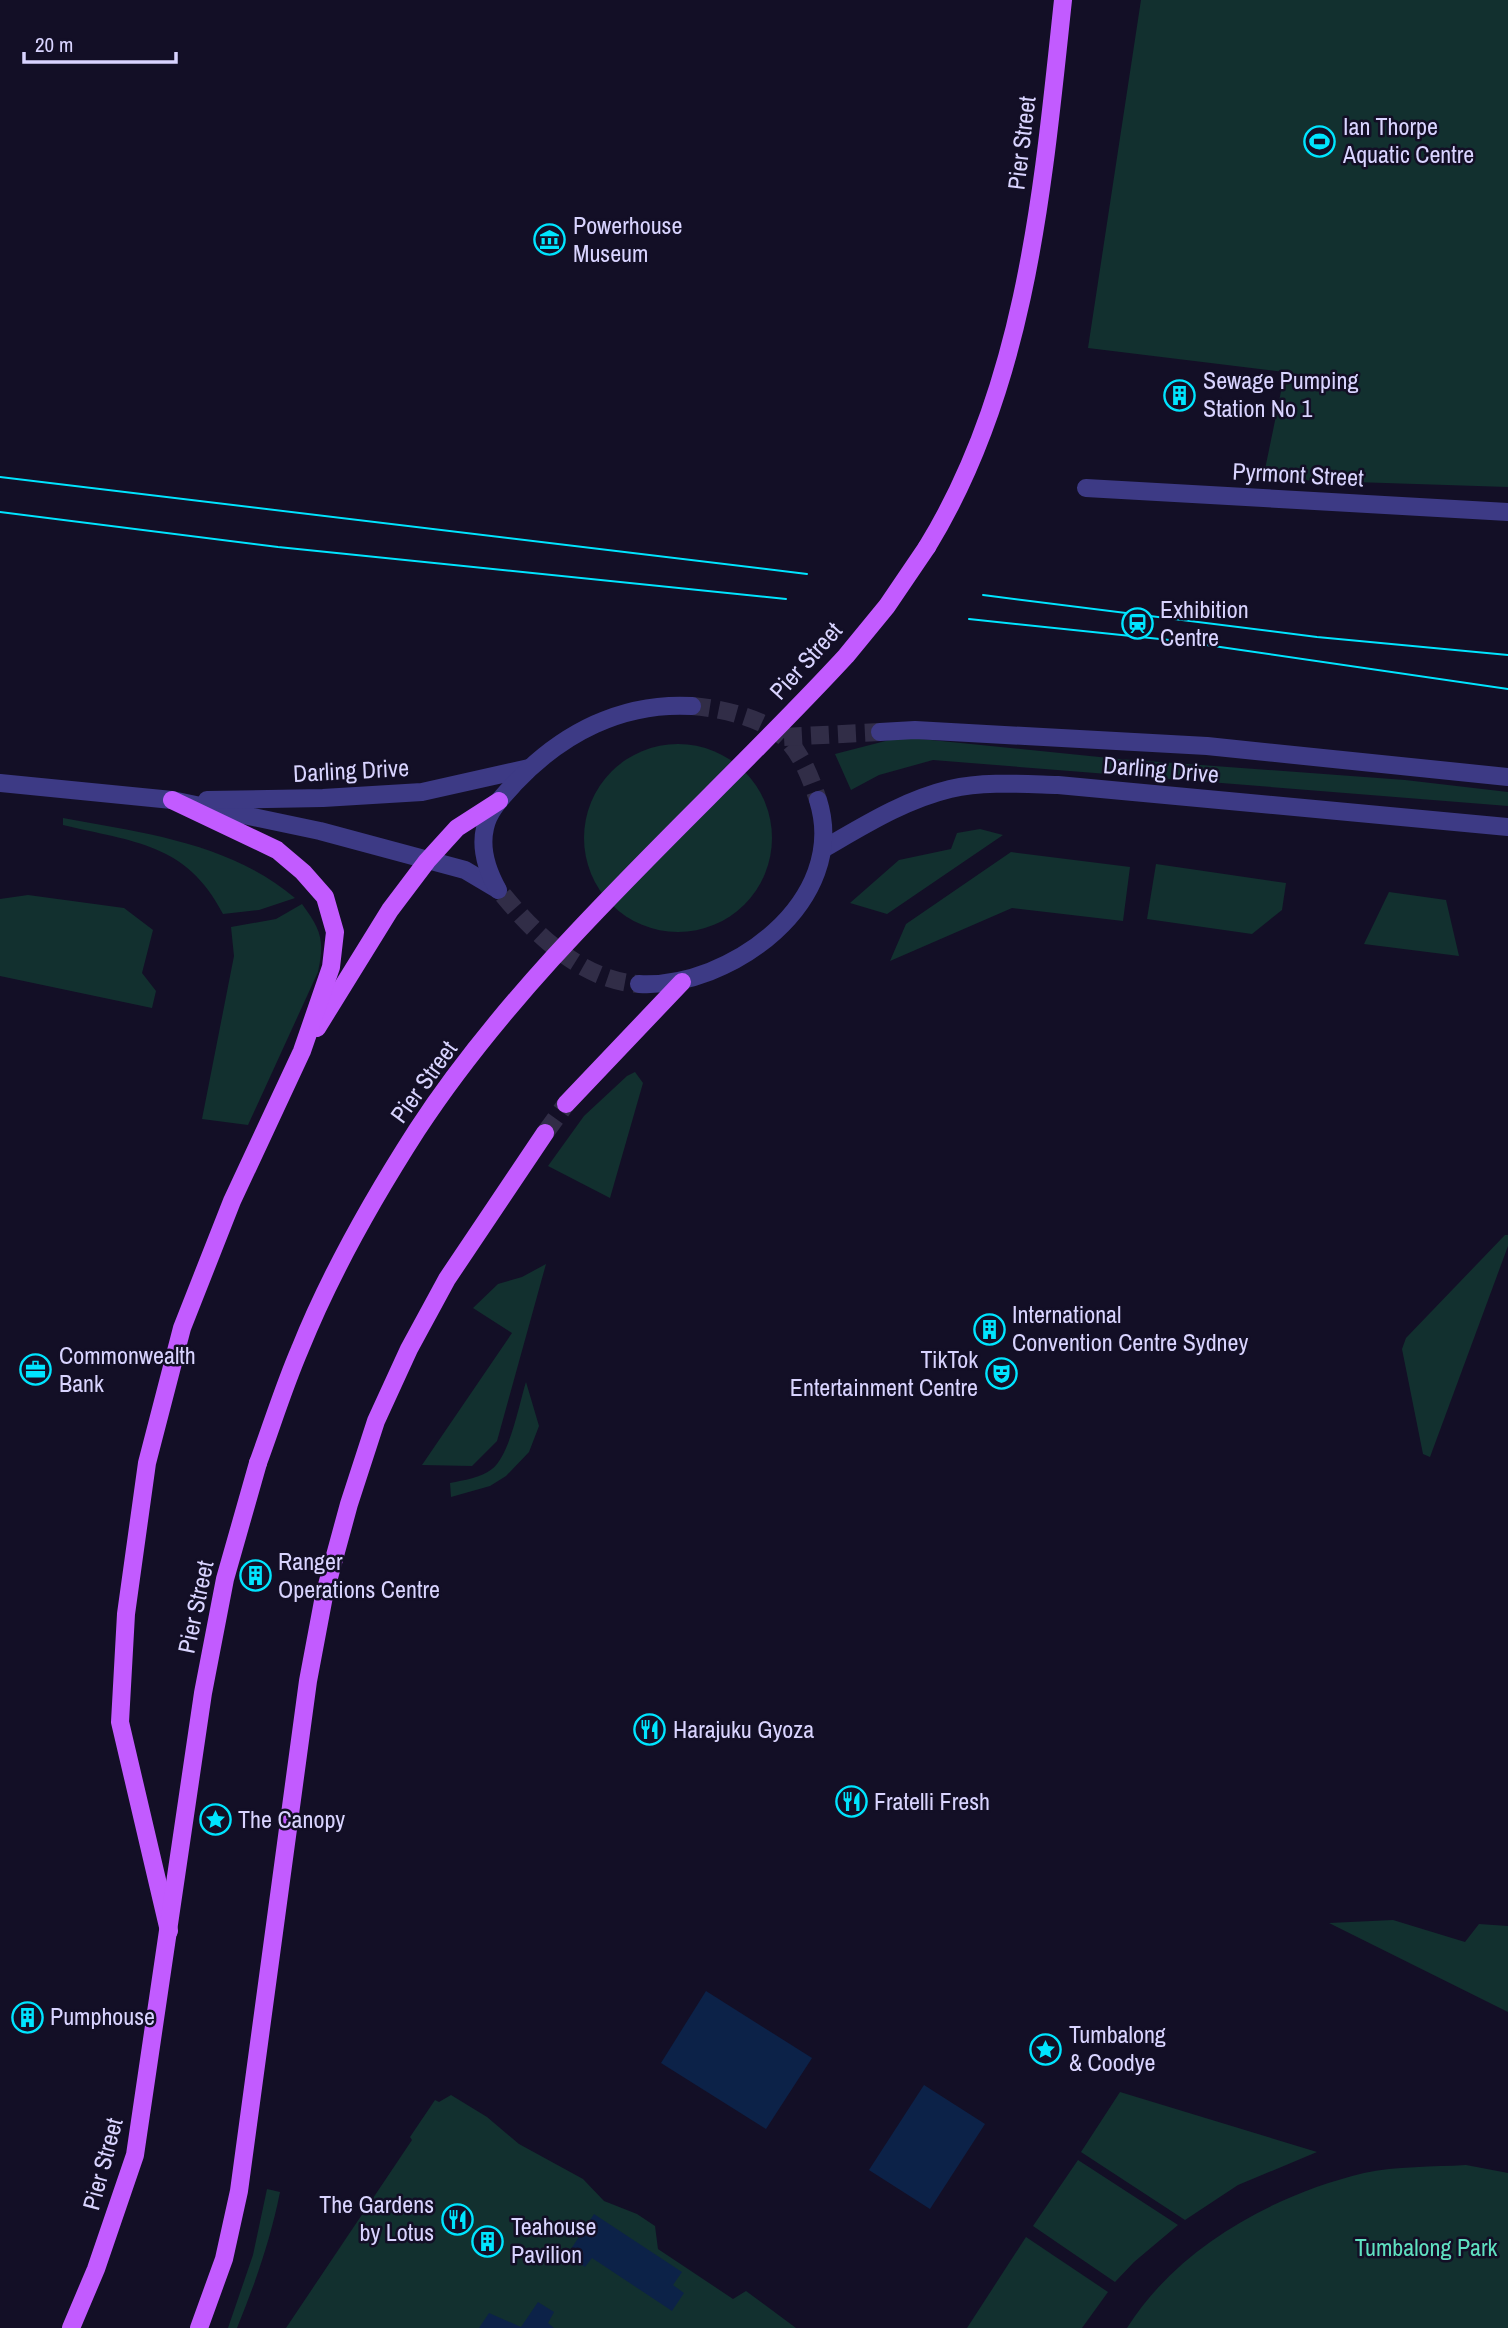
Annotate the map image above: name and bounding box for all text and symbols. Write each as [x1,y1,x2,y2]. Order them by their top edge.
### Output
scale bar [24,21,177,65]
text: 20 m [35,30,73,59]
street label: Pier Street [999,94,1043,192]
place label: Ian Thorpe Aquatic Centre [1342,110,1474,170]
sports icon: Ian Thorpe Aquatic Centre [1303,124,1337,158]
place label: Powerhouse Museum [573,209,682,269]
museum icon: Powerhouse Museum [533,223,567,257]
place label: Sewage Pumping Station No 1 [1203,364,1358,424]
building icon: Sewage Pumping Station No 1 [1163,378,1197,412]
street label: Pyrmont Street [1232,455,1365,493]
place label: Exhibition Centre [1160,593,1249,653]
station icon: Exhibition Centre [1120,607,1154,641]
street label: Pier Street [762,614,849,706]
street label: Darling Drive [1102,748,1220,790]
street label: Darling Drive [292,751,410,789]
street label: Pier Street [383,1034,464,1129]
place label: International Convention Centre Sydney [1012,1298,1248,1358]
building icon: International Convention Centre Sydney [972,1312,1006,1346]
place label: Commonwealth Bank [59,1339,196,1399]
place label: TikTok Entertainment Centre [790,1343,978,1403]
office icon: Commonwealth Bank [19,1353,53,1387]
theatre icon: TikTok Entertainment Centre [984,1357,1018,1391]
place label: Ranger Operations Centre [278,1545,440,1605]
street label: Pier Street [170,1557,221,1656]
building icon: Ranger Operations Centre [238,1559,272,1593]
restaurant icon: Harajuku Gyoza [633,1713,667,1747]
place label: Harajuku Gyoza [673,1713,814,1745]
restaurant icon: Fratelli Fresh [834,1785,868,1819]
place label: Fratelli Fresh [874,1785,990,1817]
place icon: The Canopy [198,1803,232,1837]
place label: The Canopy [238,1803,345,1835]
building icon: Pumphouse [10,2000,44,2034]
place label: Pumphouse [50,2000,155,2032]
place label: Tumbalong & Coodye [1069,2018,1166,2078]
place icon: Tumbalong & Coodye [1029,2032,1063,2066]
street label: Pier Street [74,2114,130,2213]
place label: The Gardens by Lotus [319,2188,434,2248]
restaurant icon: The Gardens by Lotus [440,2202,474,2236]
place label: Teahouse Pavilion [511,2210,596,2270]
building icon: Teahouse Pavilion [471,2224,505,2258]
park label: Tumbalong Park [1355,2231,1498,2263]

